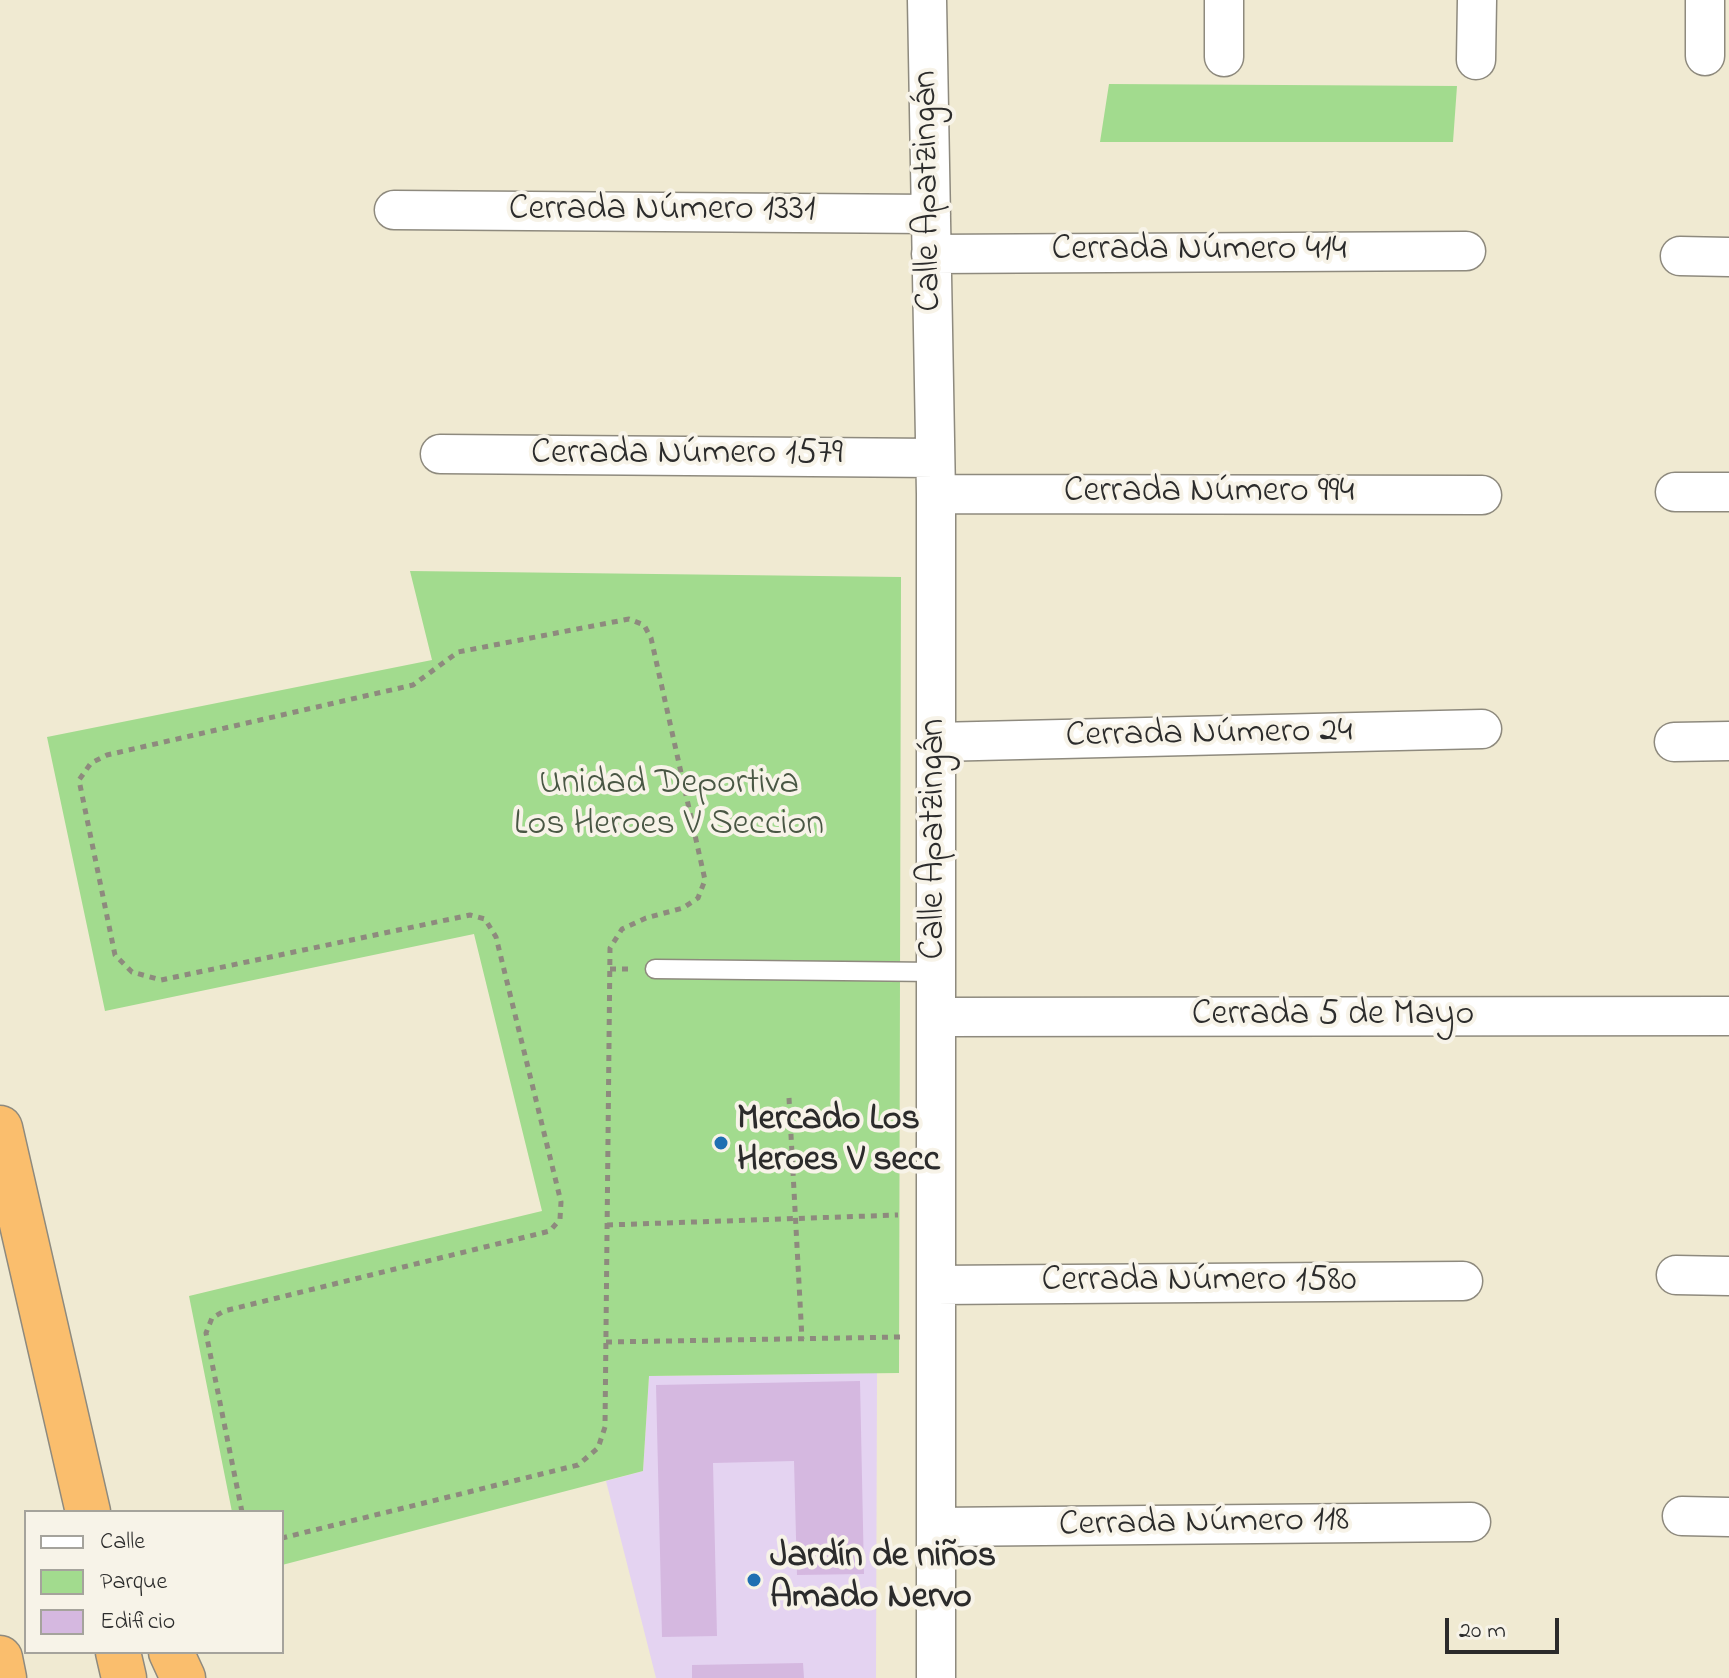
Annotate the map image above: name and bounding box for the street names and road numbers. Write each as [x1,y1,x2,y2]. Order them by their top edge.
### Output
street label: Calle Apatzingán [906,70,954,312]
street label: Cerrada Número 1331 [509,190,815,234]
street label: Cerrada Número 414 [1051,230,1347,274]
street label: Cerrada Número 1579 [531,434,843,478]
street label: Cerrada Número 994 [1064,472,1354,516]
street label: Cerrada Número 24 [1065,712,1353,760]
street label: Calle Apatzingán [914,718,958,960]
street label: Cerrada 5 de Mayo [1192,995,1474,1039]
street label: Cerrada Número 1580 [1041,1261,1357,1305]
street label: Cerrada Número 118 [1058,1501,1350,1549]

